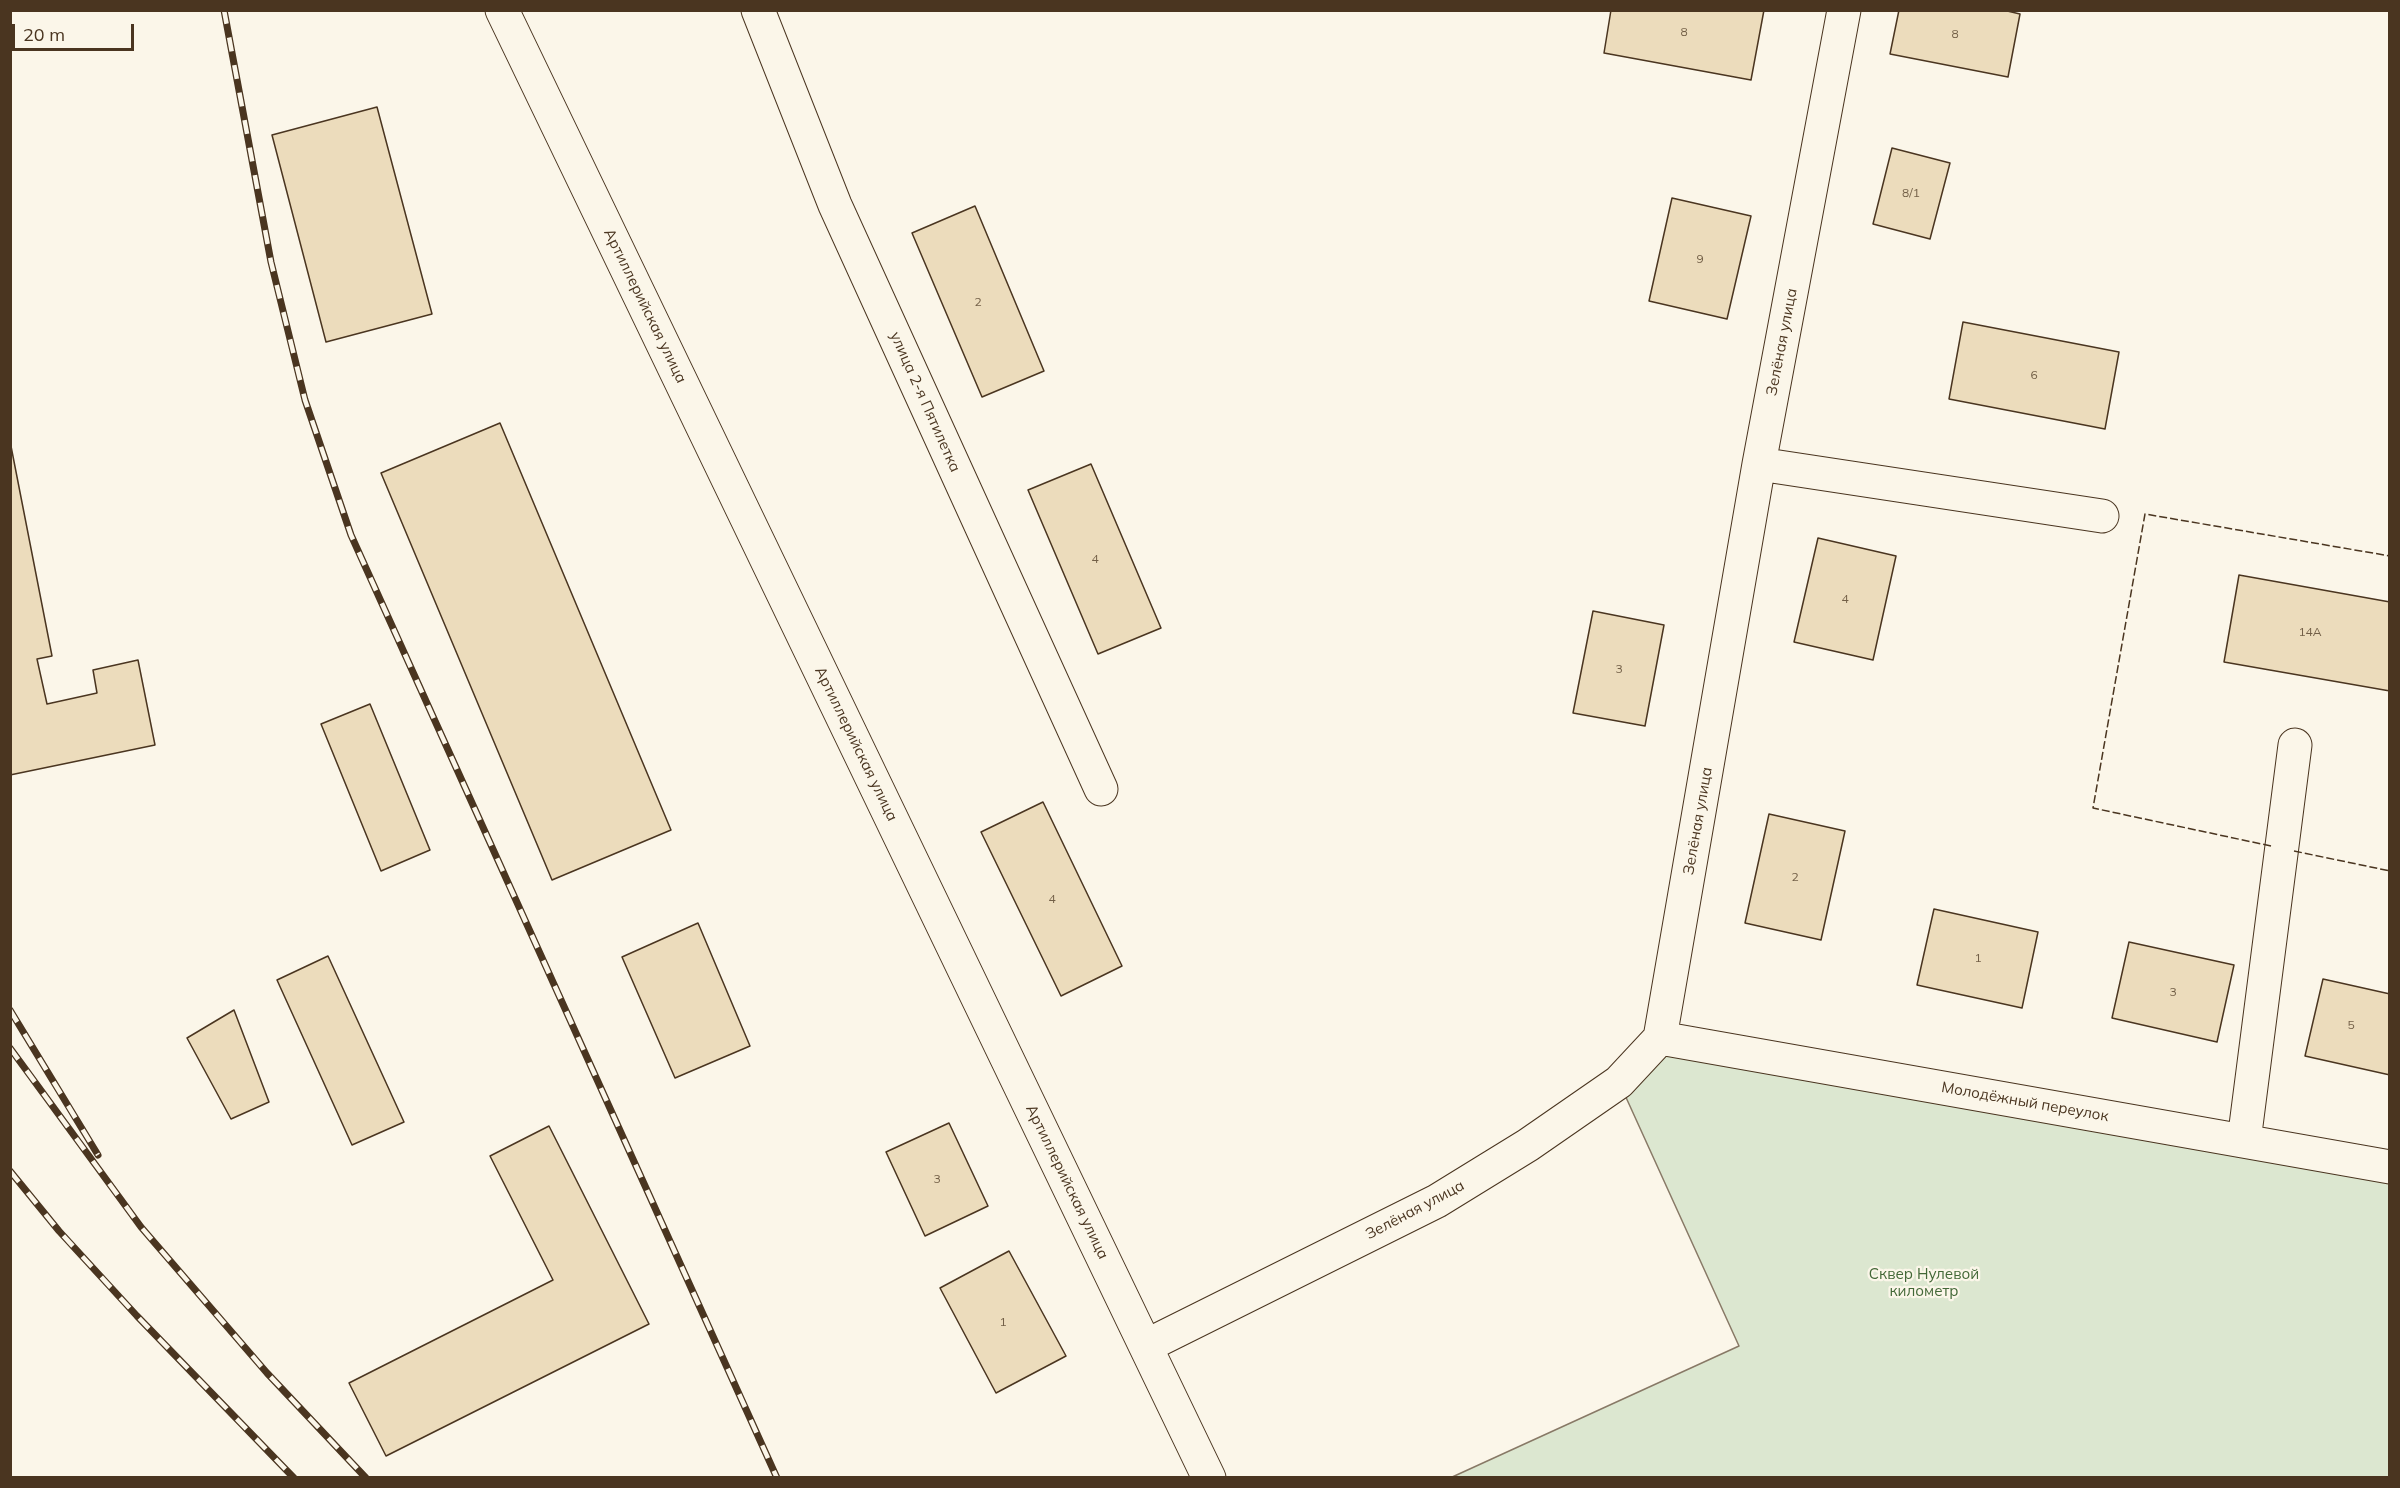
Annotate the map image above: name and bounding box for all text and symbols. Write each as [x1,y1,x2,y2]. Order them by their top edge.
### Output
scale bar [15,12,136,50]
text: 20 m [23,23,65,46]
house number: 8 [1680,25,1688,39]
house number: 8 [1951,27,1959,41]
house number: 8/1 [1902,186,1920,200]
street label: Артиллерийская улица [600,226,690,386]
house number: 9 [1696,252,1704,266]
street label: Зелёная улица [1763,287,1801,397]
house number: 2 [974,295,982,309]
street label: улица 2-я Пятилетка [886,329,964,475]
house number: 6 [2030,368,2038,382]
house number: 4 [1091,552,1099,566]
house number: 4 [1841,592,1849,606]
house number: 14А [2298,625,2322,639]
house number: 3 [1615,662,1623,676]
street label: Артиллерийская улица [811,664,901,824]
street label: Зелёная улица [1680,766,1716,876]
house number: 2 [1791,870,1799,884]
house number: 4 [1048,892,1056,906]
house number: 1 [1974,951,1982,965]
house number: 3 [2169,985,2177,999]
house number: 5 [2347,1018,2355,1032]
street label: Молодёжный переулок [1940,1078,2110,1126]
street label: Артиллерийская улица [1022,1102,1112,1262]
house number: 3 [933,1172,941,1186]
street label: Зелёная улица [1363,1176,1467,1244]
park label: Сквер Нулевой километр [1869,1265,1979,1300]
house number: 1 [999,1315,1007,1329]

